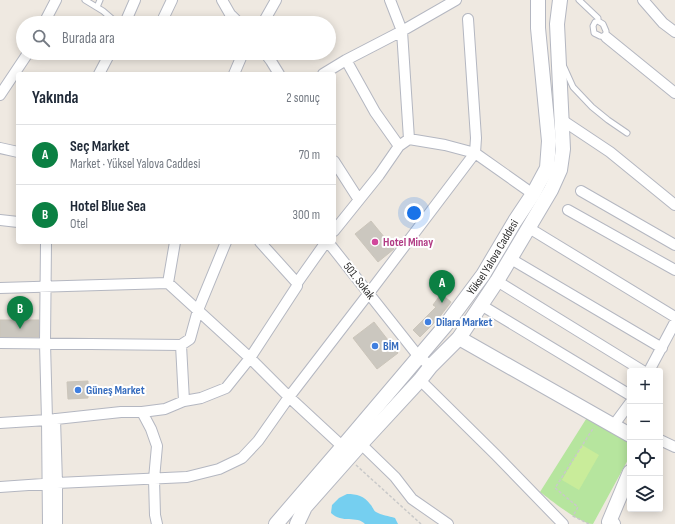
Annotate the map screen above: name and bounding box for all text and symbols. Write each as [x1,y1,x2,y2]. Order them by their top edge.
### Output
search box [16,16,336,60]
icon: search [30,27,52,49]
text: Burada ara [62,29,115,48]
text: Yakında [32,88,79,108]
text: 2 sonuç [286,90,320,106]
text: Seç Market [70,137,130,156]
text: A [42,147,48,163]
text: 70 m [299,147,320,163]
text: Market · Yüksel Yalova Caddesi [70,156,200,172]
text: Hotel Blue Sea [70,197,146,216]
your location [404,203,424,223]
text: B [42,207,48,223]
text: 300 m [293,207,320,223]
text: Otel [70,216,88,232]
street label: Yüksel Yalova Caddesi [463,217,522,298]
place label: Hotel Minay [383,235,433,250]
marker: Hotel Minay [370,237,380,247]
street label: 501. Sokak [340,260,378,303]
pin: A [429,270,455,303]
pin: B [7,296,33,329]
place label: Dilara Market [436,315,492,330]
marker: Dilara Market [423,317,433,327]
place label: BİM [383,339,399,354]
marker: BİM [370,341,380,351]
map controls [627,368,663,512]
button: + [627,368,663,404]
place label: Güneş Market [86,383,145,398]
marker: Güneş Market [73,385,83,395]
button: − [627,404,663,440]
button: locate [627,440,663,476]
button: layers [627,476,663,512]

